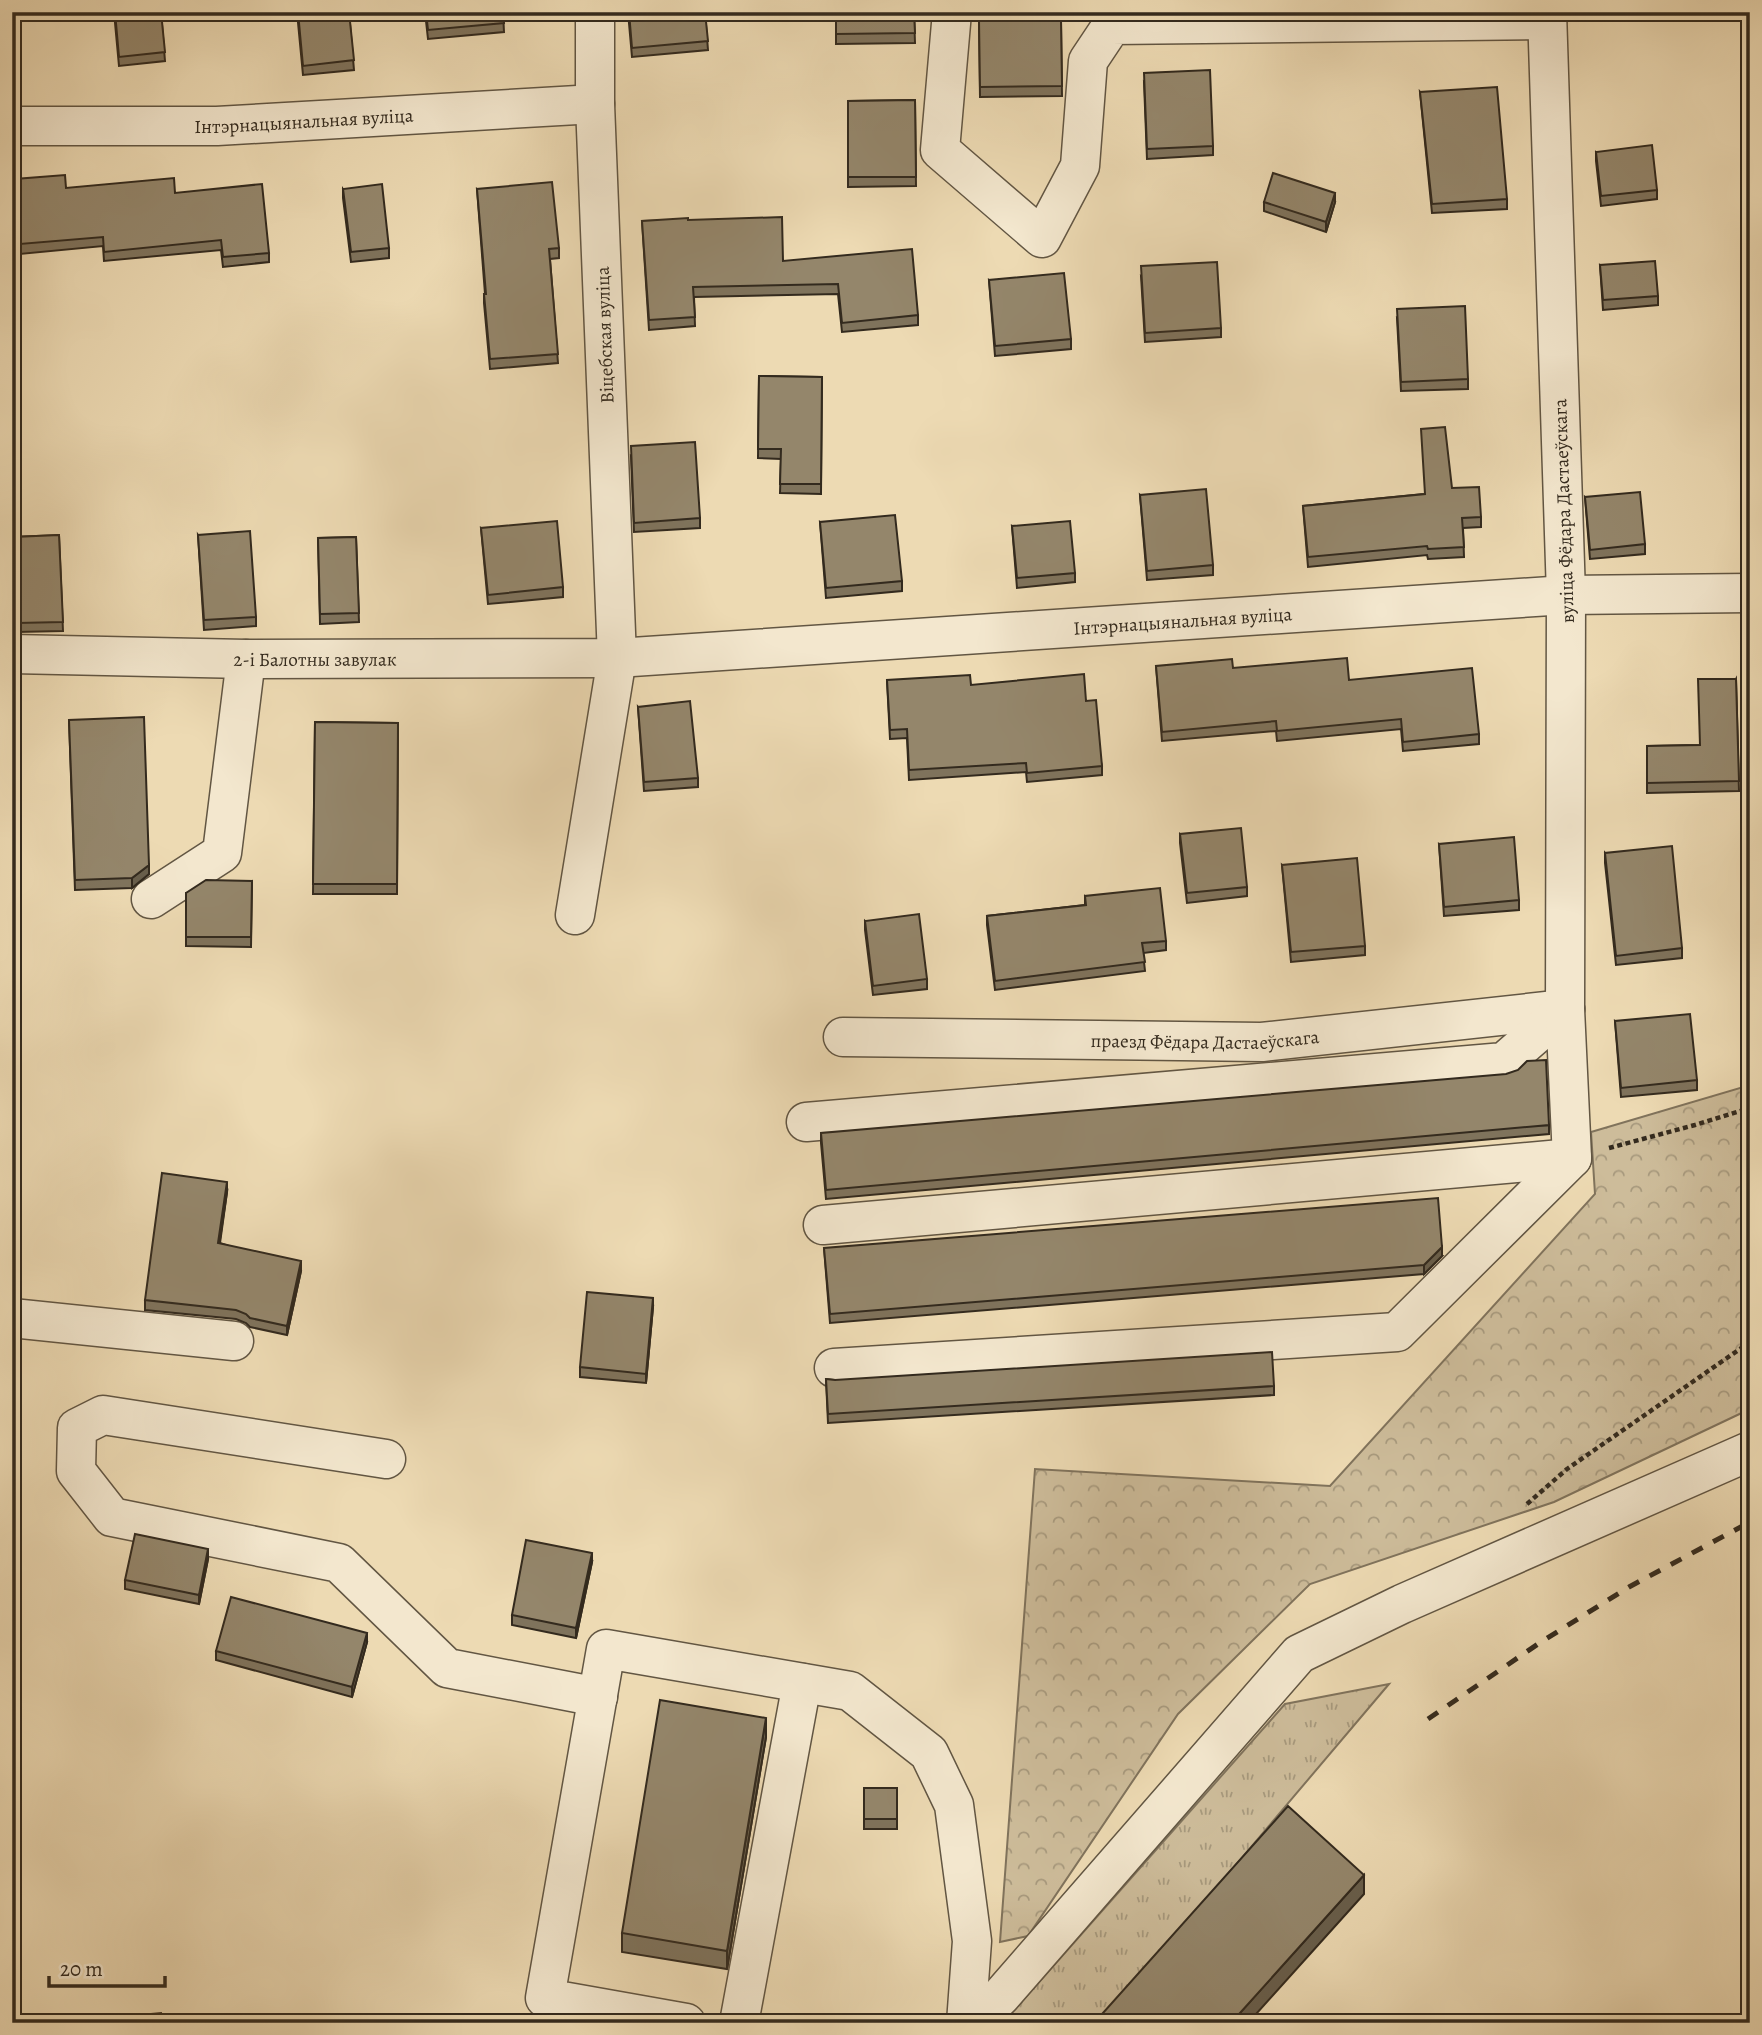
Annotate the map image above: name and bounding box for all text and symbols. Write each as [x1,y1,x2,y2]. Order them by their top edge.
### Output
street label: Інтэрнацыянальная вуліца [194,103,414,140]
street label: Віцебская вуліца [590,266,620,404]
street label: вуліца Фёдара Дастаеўскага [1547,398,1581,624]
street label: Інтэрнацыянальная вуліца [1072,601,1293,642]
street label: 2-і Балотны завулак [233,647,397,673]
street label: праезд Фёдара Дастаеўскага [1090,1024,1321,1056]
scale bar [49,1944,164,1988]
text: 20 m [60,1955,103,1983]

